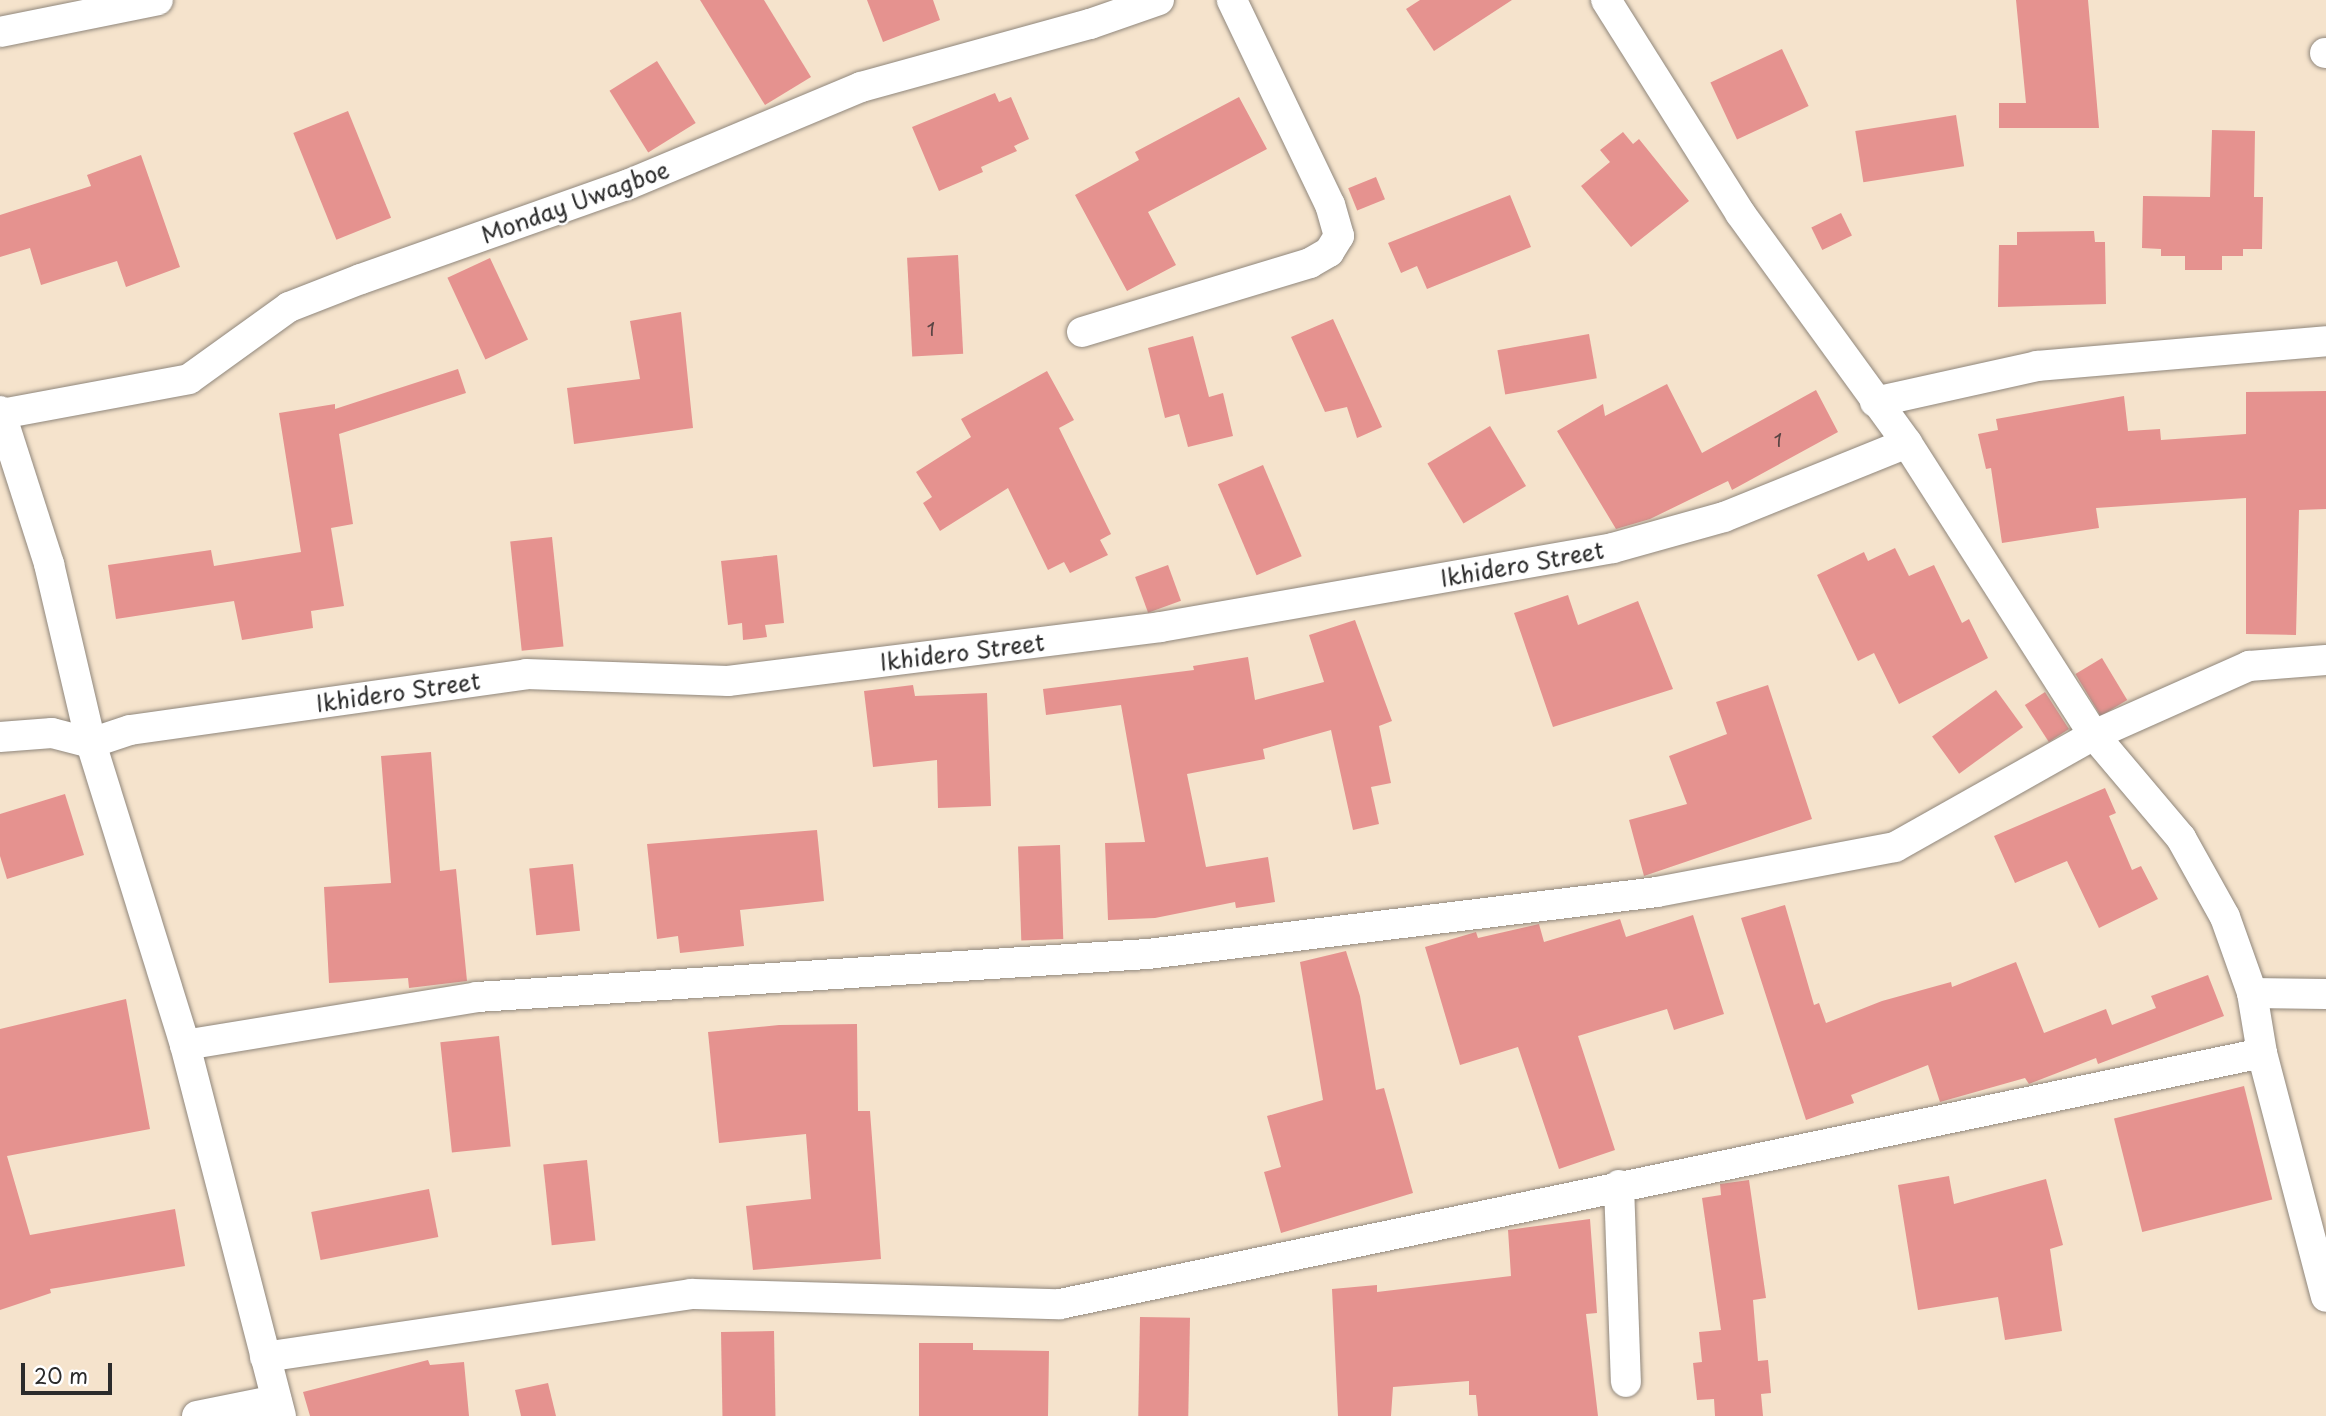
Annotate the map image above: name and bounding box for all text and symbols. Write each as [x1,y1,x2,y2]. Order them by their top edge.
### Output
street label: Monday Uwagboe [477,155,673,249]
house number: 1 [927,318,935,340]
house number: 1 [1774,429,1782,451]
street label: Ikhidero Street [1438,536,1606,592]
street label: Ikhidero Street [878,628,1046,676]
street label: Ikhidero Street [314,667,482,717]
scale bar [24,1350,116,1394]
text: 20 m [34,1359,88,1391]

